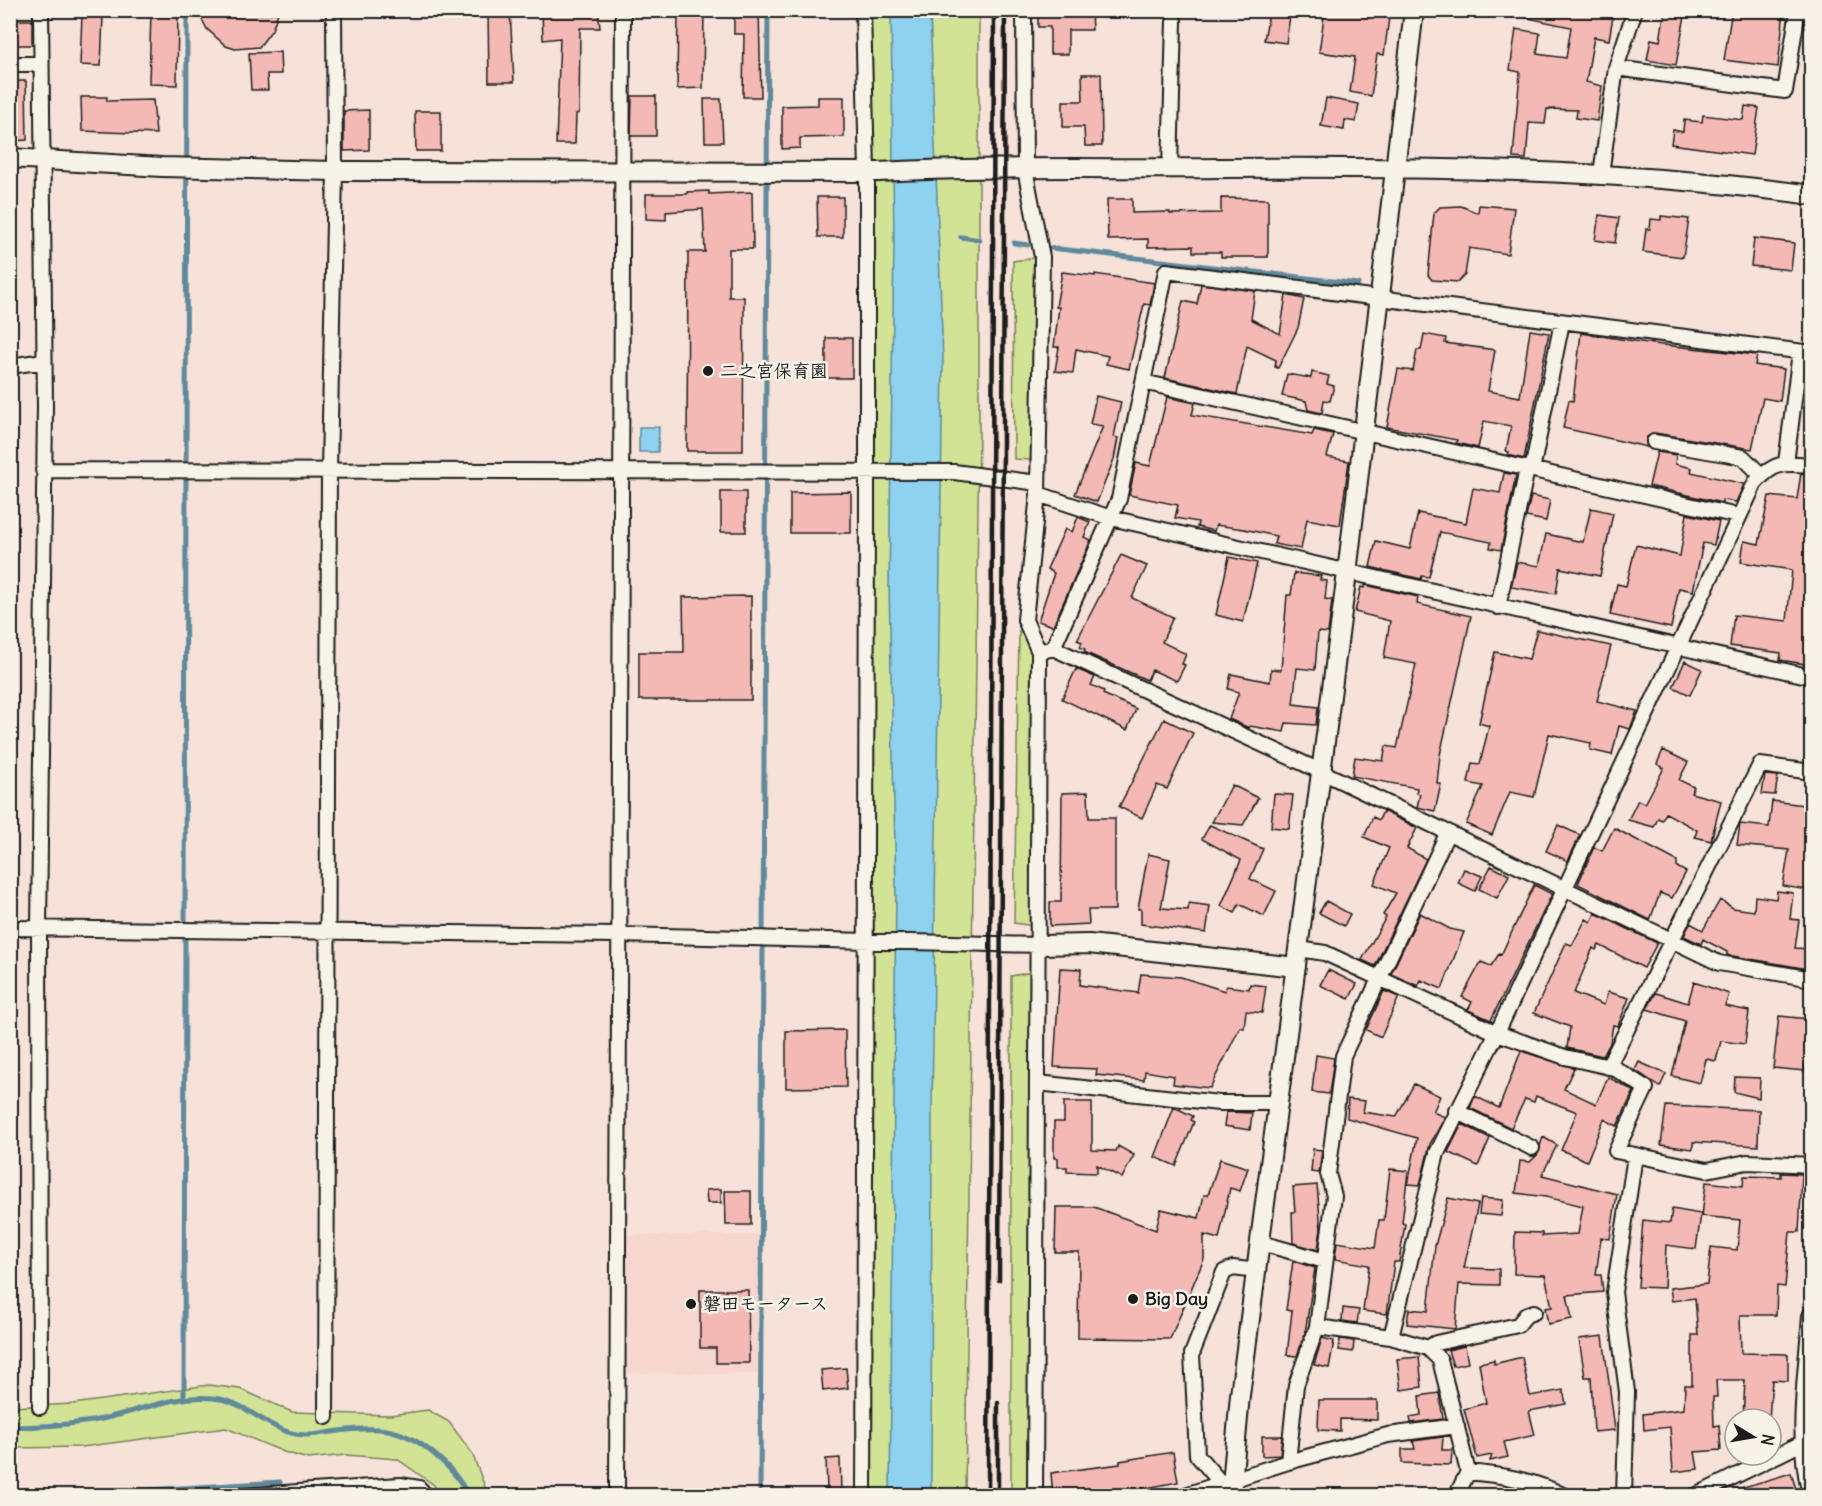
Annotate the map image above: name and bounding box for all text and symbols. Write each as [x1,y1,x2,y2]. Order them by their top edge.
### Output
place label: 二之宮保育園 [720,359,828,382]
marker: 二之宮保育園 [701,364,715,378]
place label: Big Day [1145,1287,1208,1310]
place label: 磐田モータース [703,1292,828,1315]
marker: Big Day [1126,1292,1140,1306]
marker: 磐田モータース [684,1297,698,1311]
north arrow [1723,1407,1783,1467]
text: N [1757,1433,1779,1447]

